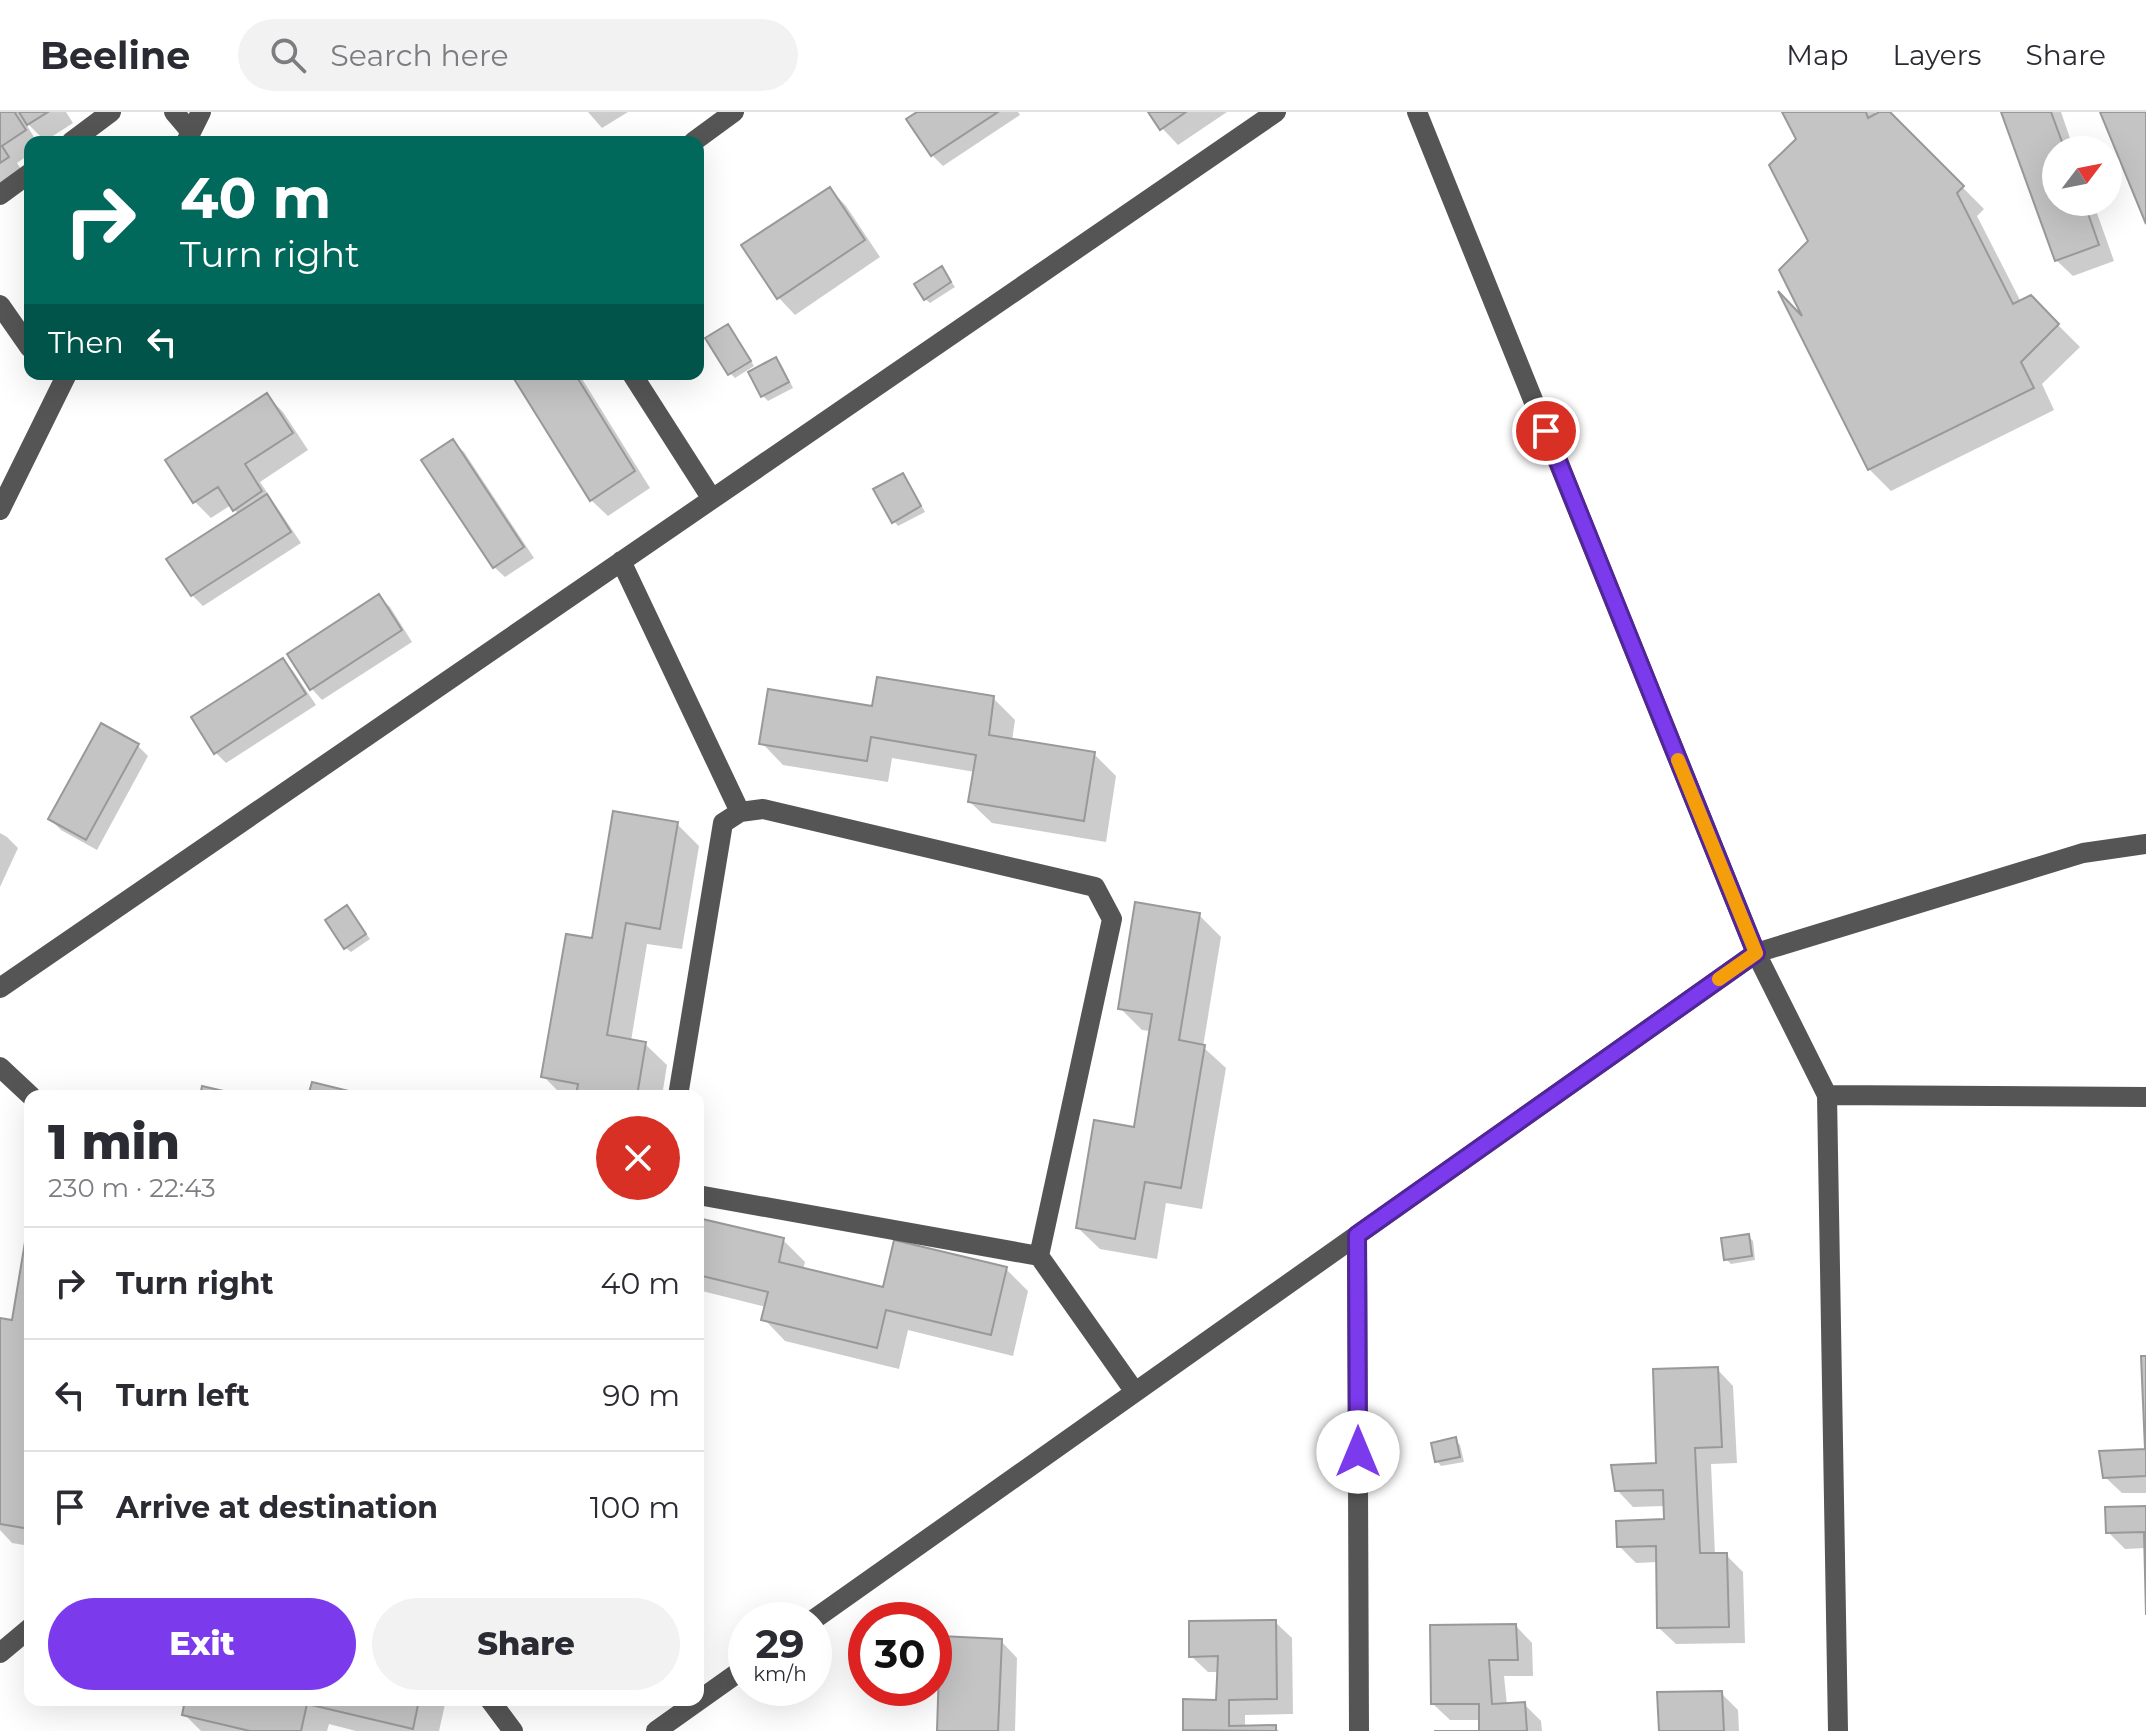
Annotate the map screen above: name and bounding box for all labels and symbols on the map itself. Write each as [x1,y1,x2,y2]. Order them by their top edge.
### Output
north arrow [2042,136,2122,216]
pin [1512,397,1580,465]
position arrow [1316,1410,1400,1494]
speed limit sign: 30 [848,1602,952,1706]

